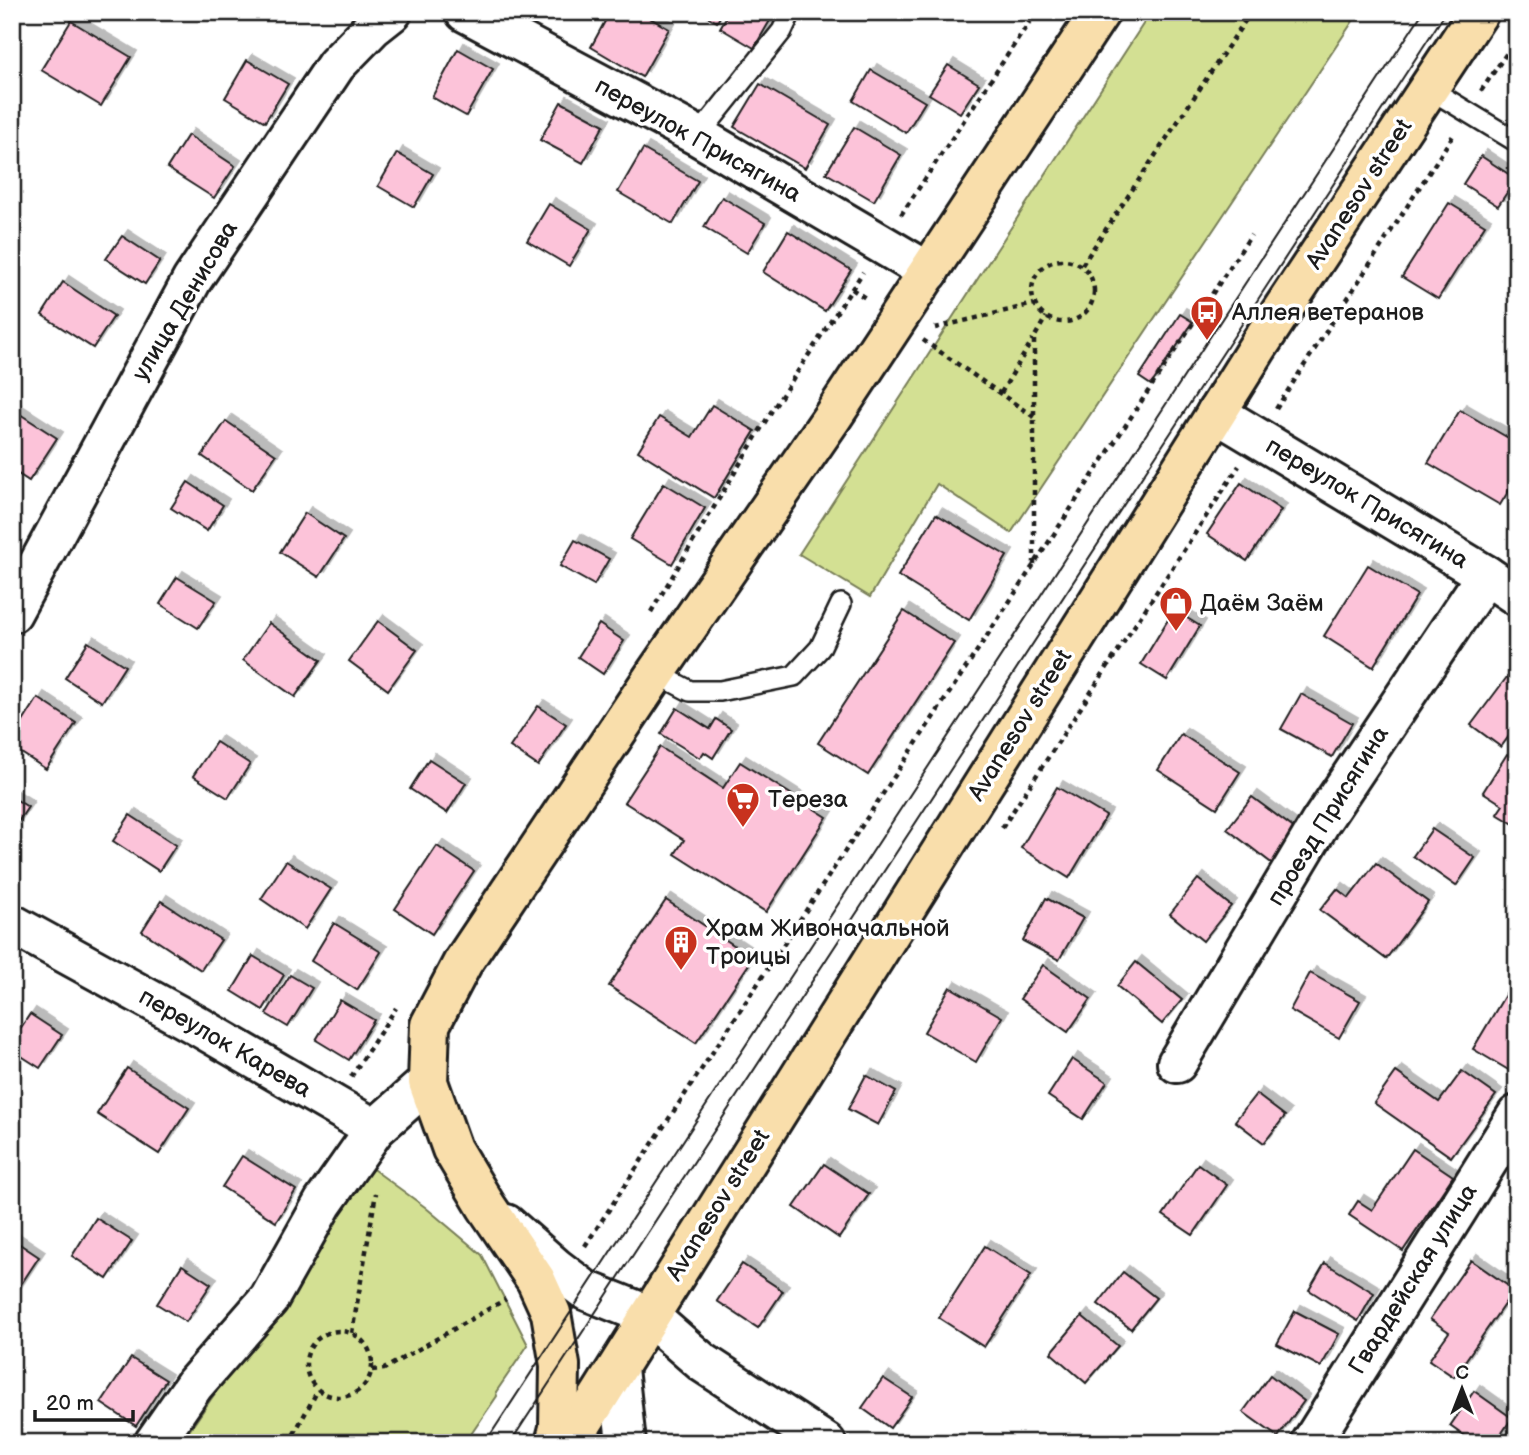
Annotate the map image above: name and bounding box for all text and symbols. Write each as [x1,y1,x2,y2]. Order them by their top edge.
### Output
street label: переулок Присягина [590,71,806,209]
street label: Avanesov street [1300,113,1419,275]
street label: улица Денисова [126,216,244,386]
bus stop icon: Аллея ветеранов [1188,293,1226,342]
place label: Аллея ветеранов [1231,298,1424,327]
street label: переулок Присягина [1260,431,1474,575]
shop icon: Даём Заём [1157,584,1195,633]
place label: Даём Заём [1200,589,1324,618]
street label: Avanesov street [962,643,1079,806]
street label: проезд Присягина [1261,721,1395,911]
supermarket icon: Тереза [724,780,762,829]
place label: Тереза [768,785,848,814]
place label: Храм Живоначальной Троицы [706,914,950,971]
building icon: Храм Живоначальной Троицы [662,923,700,972]
street label: переулок Карева [134,982,316,1104]
street label: Avanesov street [660,1123,777,1286]
street label: Гвардейская улица [1343,1178,1483,1380]
north arrow [1428,1354,1498,1424]
text: С [1455,1362,1469,1385]
scale bar [35,1378,133,1422]
text: 20 m [46,1391,94,1416]

